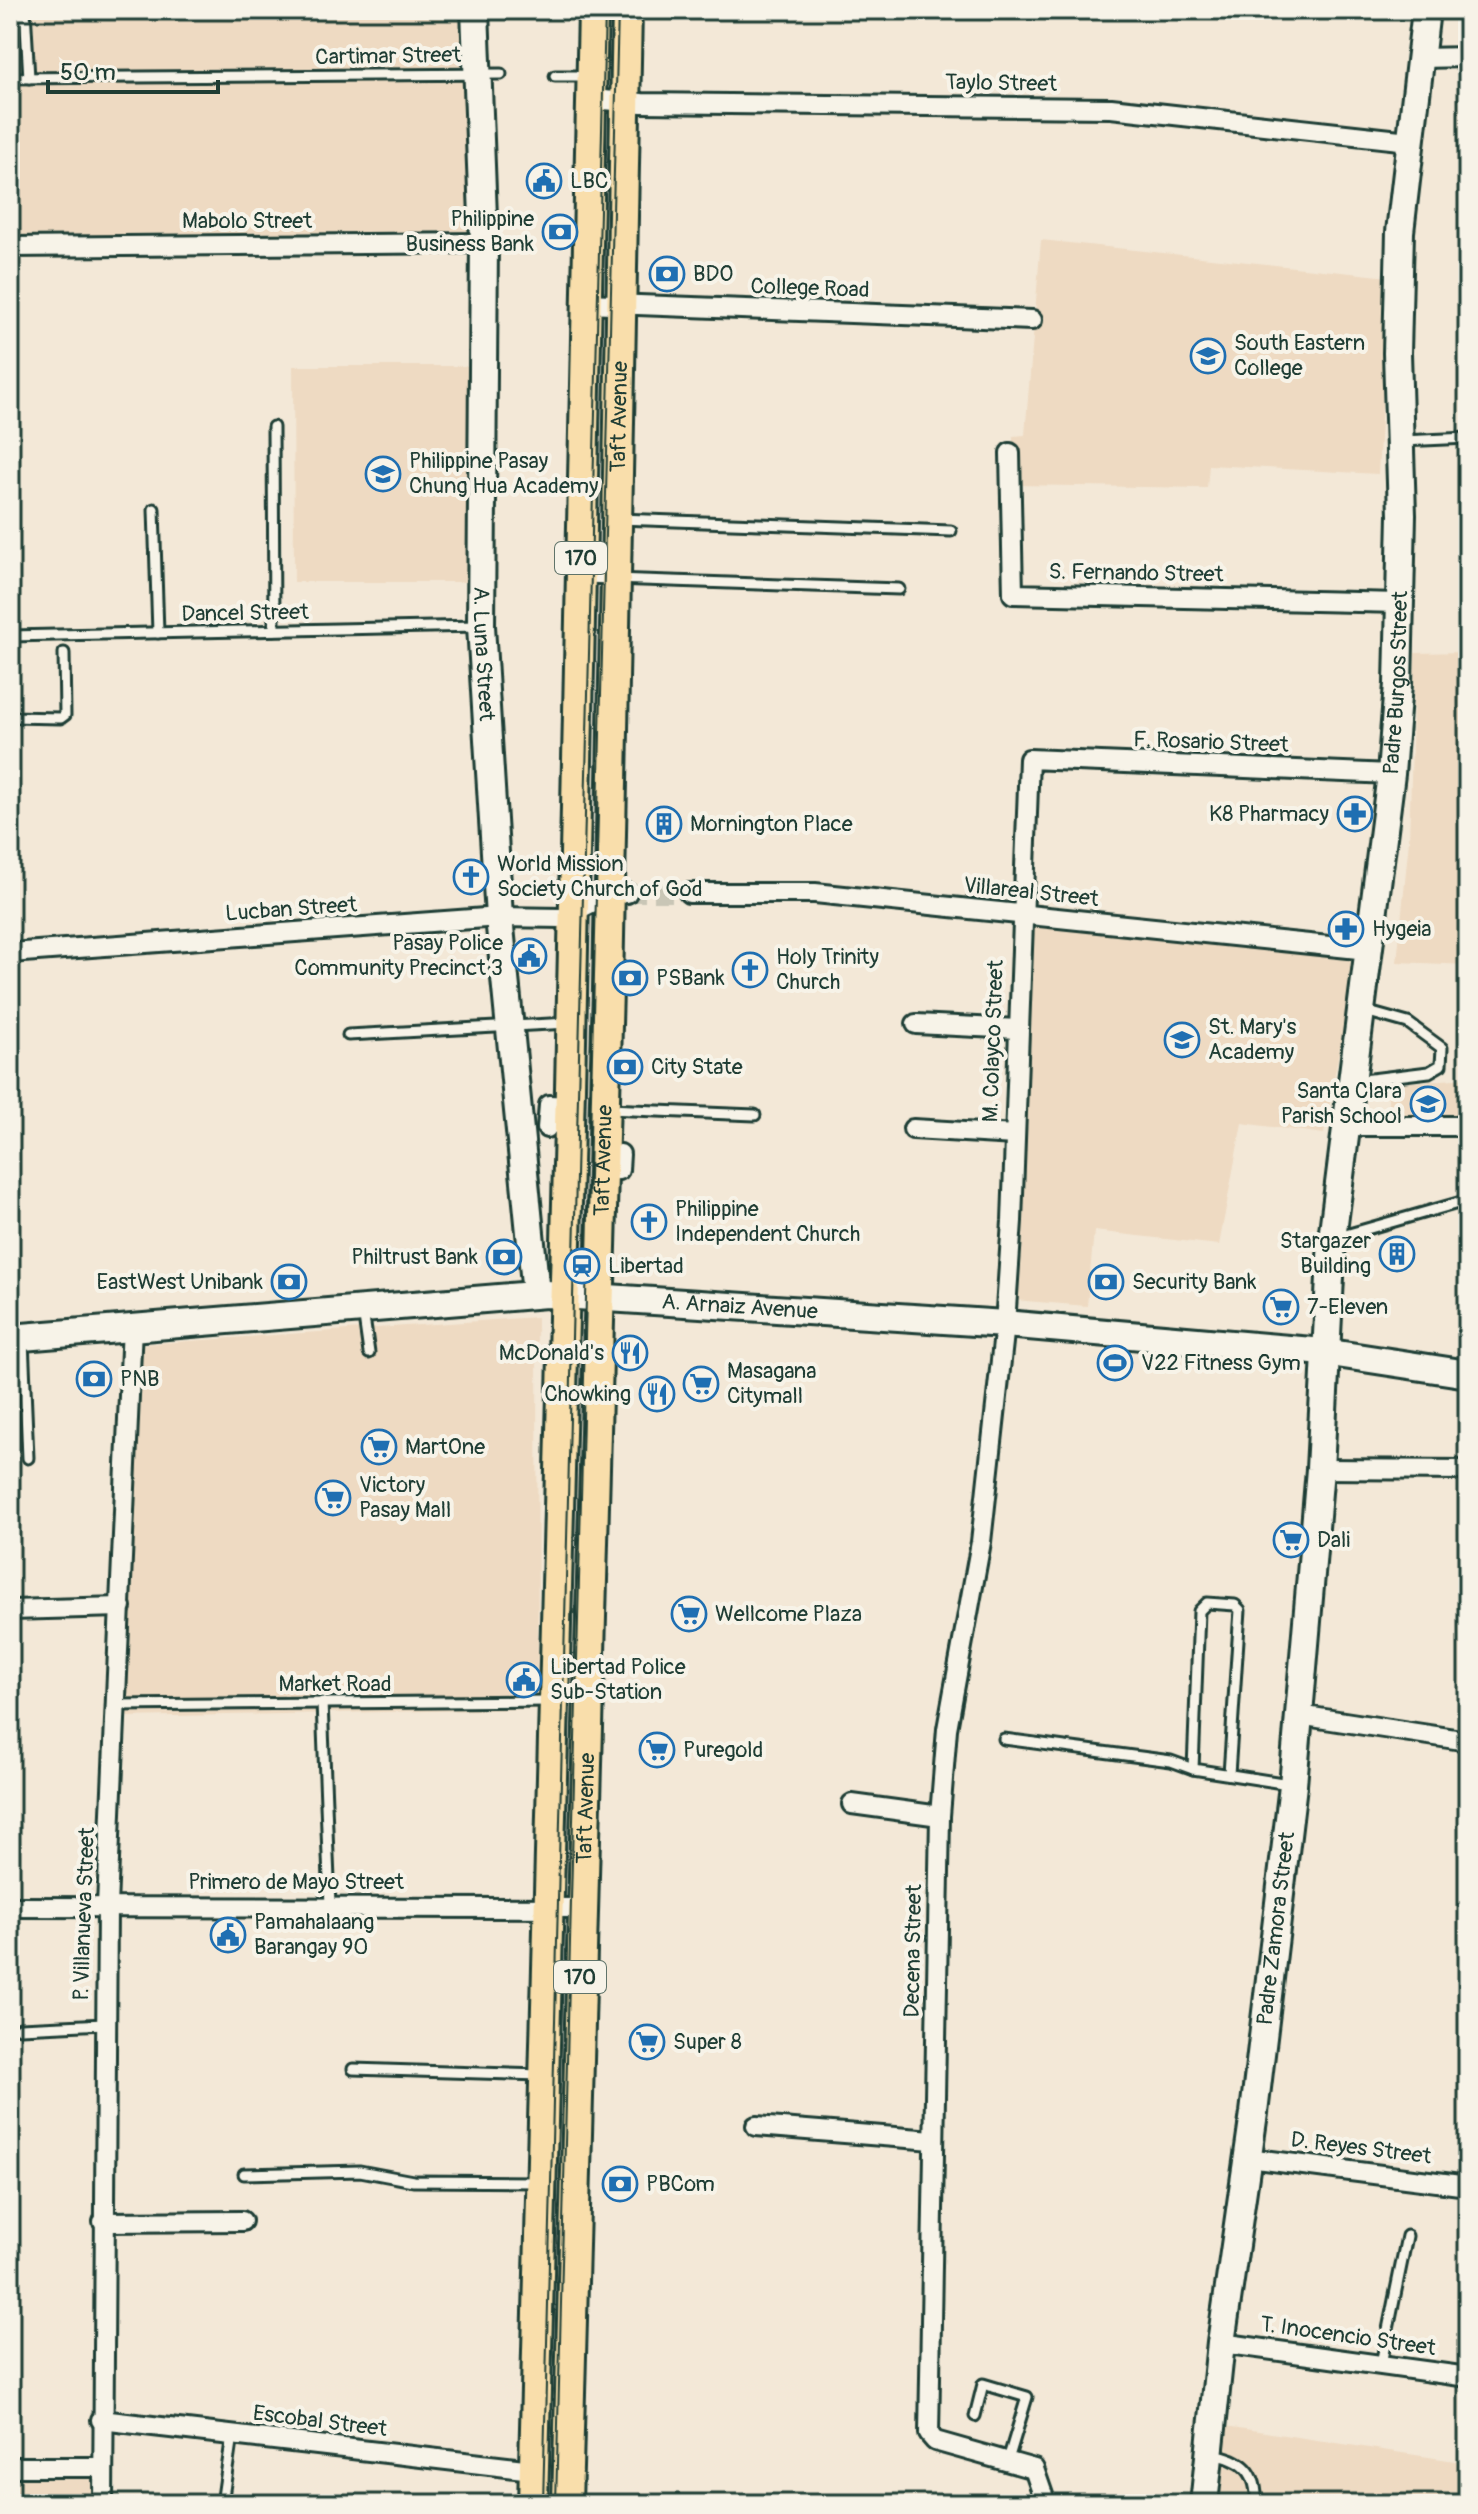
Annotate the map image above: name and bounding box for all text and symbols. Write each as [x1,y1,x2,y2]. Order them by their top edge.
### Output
street label: Cartimar Street [315,41,461,71]
scale bar [48,44,218,94]
text: 50 m [60,58,116,87]
street label: Taylo Street [945,68,1057,98]
public building icon: LBC [525,162,563,200]
place label: LBC [570,167,608,195]
place label: Philippine Business Bank [406,205,534,258]
street label: Mabolo Street [182,207,312,235]
bank icon: Philippine Business Bank [541,213,579,251]
bank icon: BDO [648,255,686,293]
place label: BDO [693,260,733,288]
street label: College Road [750,272,870,304]
place label: South Eastern College [1234,329,1365,382]
school or university icon: South Eastern College [1189,337,1227,375]
street label: Taft Avenue [604,361,634,473]
place label: Philippine Pasay Chung Hua Academy [409,447,599,500]
school or university icon: Philippine Pasay Chung Hua Academy [364,455,402,493]
road number: 170 [555,542,607,574]
street label: S. Fernando Street [1048,557,1224,589]
street label: A. Luna Street [467,586,501,722]
street label: Padre Burgos Street [1377,591,1414,776]
street label: Dancel Street [181,598,309,628]
street label: F. Rosario Street [1133,725,1289,759]
pharmacy icon: K8 Pharmacy [1336,795,1374,833]
place label: K8 Pharmacy [1209,800,1329,828]
building icon: Mornington Place [645,805,683,843]
place label: Mornington Place [690,810,853,838]
place label: World Mission Society Church of God [497,850,702,903]
church icon: World Mission Society Church of God [452,858,490,896]
street label: Villareal Street [962,871,1100,913]
street label: Lucban Street [224,890,358,928]
pharmacy icon: Hygeia [1327,910,1365,948]
place label: Hygeia [1372,915,1431,943]
place label: Pasay Police Community Precinct 3 [294,929,503,982]
public building icon: Pasay Police Community Precinct 3 [510,937,548,975]
place label: Holy Trinity Church [776,943,879,996]
church icon: Holy Trinity Church [731,951,769,989]
bank icon: PSBank [611,959,649,997]
street label: M. Colayco Street [976,959,1010,1123]
place label: PSBank [656,964,725,992]
place label: St. Mary's Academy [1208,1013,1297,1066]
school or university icon: St. Mary's Academy [1163,1021,1201,1059]
bank icon: City State [606,1048,644,1086]
place label: City State [651,1053,743,1081]
place label: Santa Clara Parish School [1281,1077,1402,1130]
school or university icon: Santa Clara Parish School [1409,1085,1447,1123]
street label: Taft Avenue [588,1104,619,1217]
place label: Philippine Independent Church [675,1195,860,1248]
church icon: Philippine Independent Church [630,1203,668,1241]
place label: Stargazer Building [1280,1227,1371,1280]
building icon: Stargazer Building [1378,1235,1416,1273]
bank icon: Philtrust Bank [485,1238,523,1276]
place label: Philtrust Bank [351,1243,478,1271]
station icon: Libertad [563,1247,601,1285]
place label: Libertad [608,1252,684,1280]
bank icon: EastWest Unibank [270,1263,308,1301]
bank icon: Security Bank [1087,1263,1125,1301]
place label: EastWest Unibank [97,1268,263,1296]
place label: Security Bank [1132,1268,1256,1296]
street label: A. Arnaiz Avenue [661,1288,819,1326]
supermarket icon: 7-Eleven [1262,1288,1300,1326]
place label: 7-Eleven [1307,1293,1388,1321]
restaurant icon: McDonald's [611,1334,649,1372]
place label: McDonald's [499,1339,604,1367]
sports icon: V22 Fitness Gym [1096,1344,1134,1382]
place label: V22 Fitness Gym [1141,1349,1301,1377]
place label: Masagana Citymall [727,1357,816,1410]
bank icon: PNB [75,1360,113,1398]
place label: PNB [120,1365,159,1393]
supermarket icon: Masagana Citymall [682,1365,720,1403]
restaurant icon: Chowking [638,1375,676,1413]
place label: Chowking [544,1380,631,1408]
supermarket icon: MartOne [360,1428,398,1466]
place label: MartOne [405,1433,485,1461]
place label: Victory Pasay Mall [359,1471,451,1524]
supermarket icon: Victory Pasay Mall [314,1479,352,1517]
supermarket icon: Dali [1272,1521,1310,1559]
place label: Dali [1317,1526,1350,1554]
supermarket icon: Wellcome Plaza [670,1595,708,1633]
place label: Wellcome Plaza [715,1600,862,1628]
place label: Libertad Police Sub-Station [550,1653,686,1706]
public building icon: Libertad Police Sub-Station [505,1661,543,1699]
street label: Market Road [278,1670,392,1698]
supermarket icon: Puregold [638,1731,676,1769]
place label: Puregold [683,1736,763,1764]
street label: Taft Avenue [570,1752,601,1864]
street label: P. Villanueva Street [67,1827,101,2001]
street label: Padre Zamora Street [1251,1830,1301,2027]
street label: Primero de Mayo Street [188,1868,404,1896]
street label: Decena Street [898,1884,928,2018]
place label: Pamahalaang Barangay 90 [254,1908,374,1961]
public building icon: Pamahalaang Barangay 90 [209,1916,247,1954]
road number: 170 [554,1961,606,1993]
supermarket icon: Super 8 [628,2023,666,2061]
place label: Super 8 [673,2028,742,2056]
street label: D. Reyes Street [1289,2125,1433,2171]
bank icon: PBCom [601,2165,639,2203]
place label: PBCom [646,2170,715,2198]
street label: T. Inocencio Street [1259,2310,1437,2362]
street label: Escobal Street [251,2399,389,2443]

